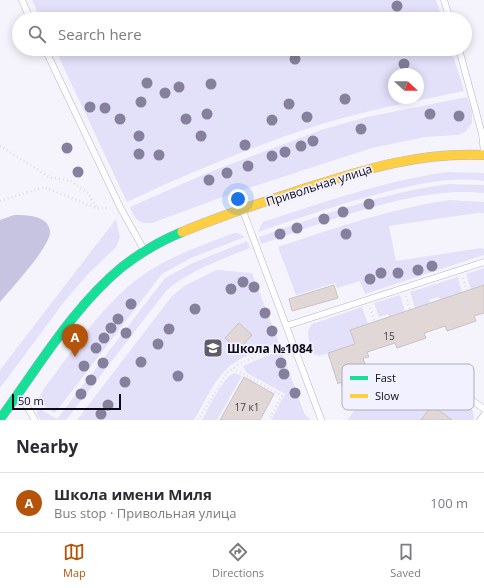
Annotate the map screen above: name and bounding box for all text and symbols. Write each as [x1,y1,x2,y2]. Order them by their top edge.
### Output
search box [12,12,472,56]
icon: search [26,23,48,45]
text: Search here [58,24,142,44]
north arrow [388,68,424,104]
street label: Привольная улица [264,160,374,210]
your location [228,189,248,209]
pin: A [62,324,88,357]
house number: 15 [383,329,395,343]
school or university icon: Школа №1084 [202,337,224,359]
place label: Школа №1084 [227,340,313,357]
legend [342,364,474,410]
text: Fast [375,370,396,385]
text: Slow [375,388,399,403]
scale bar [12,392,121,411]
text: 50 m [18,393,44,408]
house number: 17 к1 [235,400,259,414]
text: Nearby [16,435,78,458]
text: Школа имени Миля [54,484,212,504]
text: A [25,494,33,512]
text: 100 m [430,494,468,512]
text: Bus stop · Привольная улица [54,504,236,522]
tab: Map [63,541,86,580]
tab: Directions [212,541,264,580]
tab: Saved [390,541,421,580]

